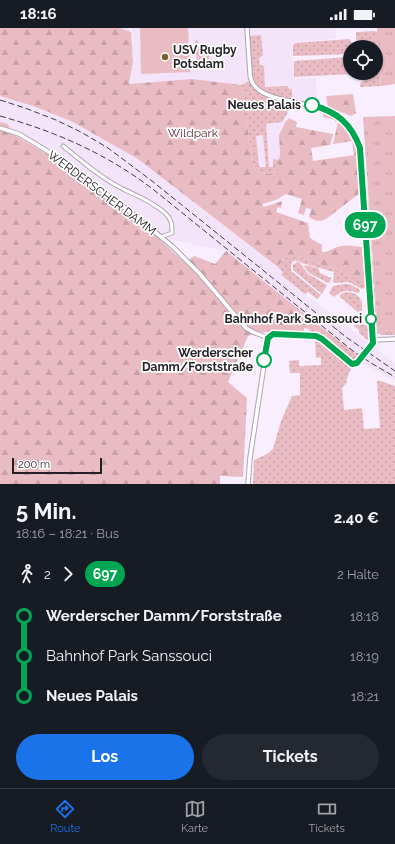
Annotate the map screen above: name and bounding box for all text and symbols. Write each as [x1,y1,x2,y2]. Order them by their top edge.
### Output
text: 18:16 [20,5,57,23]
map controls [343,40,383,80]
button: locate [343,40,383,80]
place label: USV Rugby Potsdam [173,43,237,71]
marker: USV Rugby Potsdam [160,52,170,62]
marker: Neues Palais [304,97,320,113]
place label: Neues Palais [227,98,301,112]
park label: Wildpark [168,126,219,140]
street label: WERDERSCHER DAMM [45,148,159,238]
line badge: 697 [342,212,388,238]
text: 697 [353,217,377,233]
place label: Bahnhof Park Sanssouci [225,312,362,326]
marker: Bahnhof Park Sanssouci [365,313,377,325]
place label: Werderscher Damm/Forststraße [142,346,253,374]
marker: Werderscher Damm/Forststraße [256,352,272,368]
scale bar [12,456,102,475]
text: 200 m [18,458,50,471]
text: 5 Min. [16,498,76,524]
text: 2.40 € [334,509,379,527]
text: 18:16 – 18:21 · Bus [16,526,119,541]
icon: walk [16,563,38,585]
icon: forward [57,563,79,585]
text: 697 [93,566,117,582]
text: 2 [44,567,51,582]
text: 2 Halte [337,567,379,582]
text: Werderscher Damm/Forststraße [46,607,282,625]
text: 18:18 [350,609,379,624]
text: Bahnhof Park Sanssouci [46,647,212,665]
text: 18:19 [350,649,379,664]
text: Neues Palais [46,687,138,705]
text: 18:21 [351,689,379,704]
button: Los [16,734,194,780]
button: Tickets [202,734,379,780]
tab: Route [50,798,80,835]
tab: Karte [181,798,208,835]
tab: Tickets [309,798,345,835]

